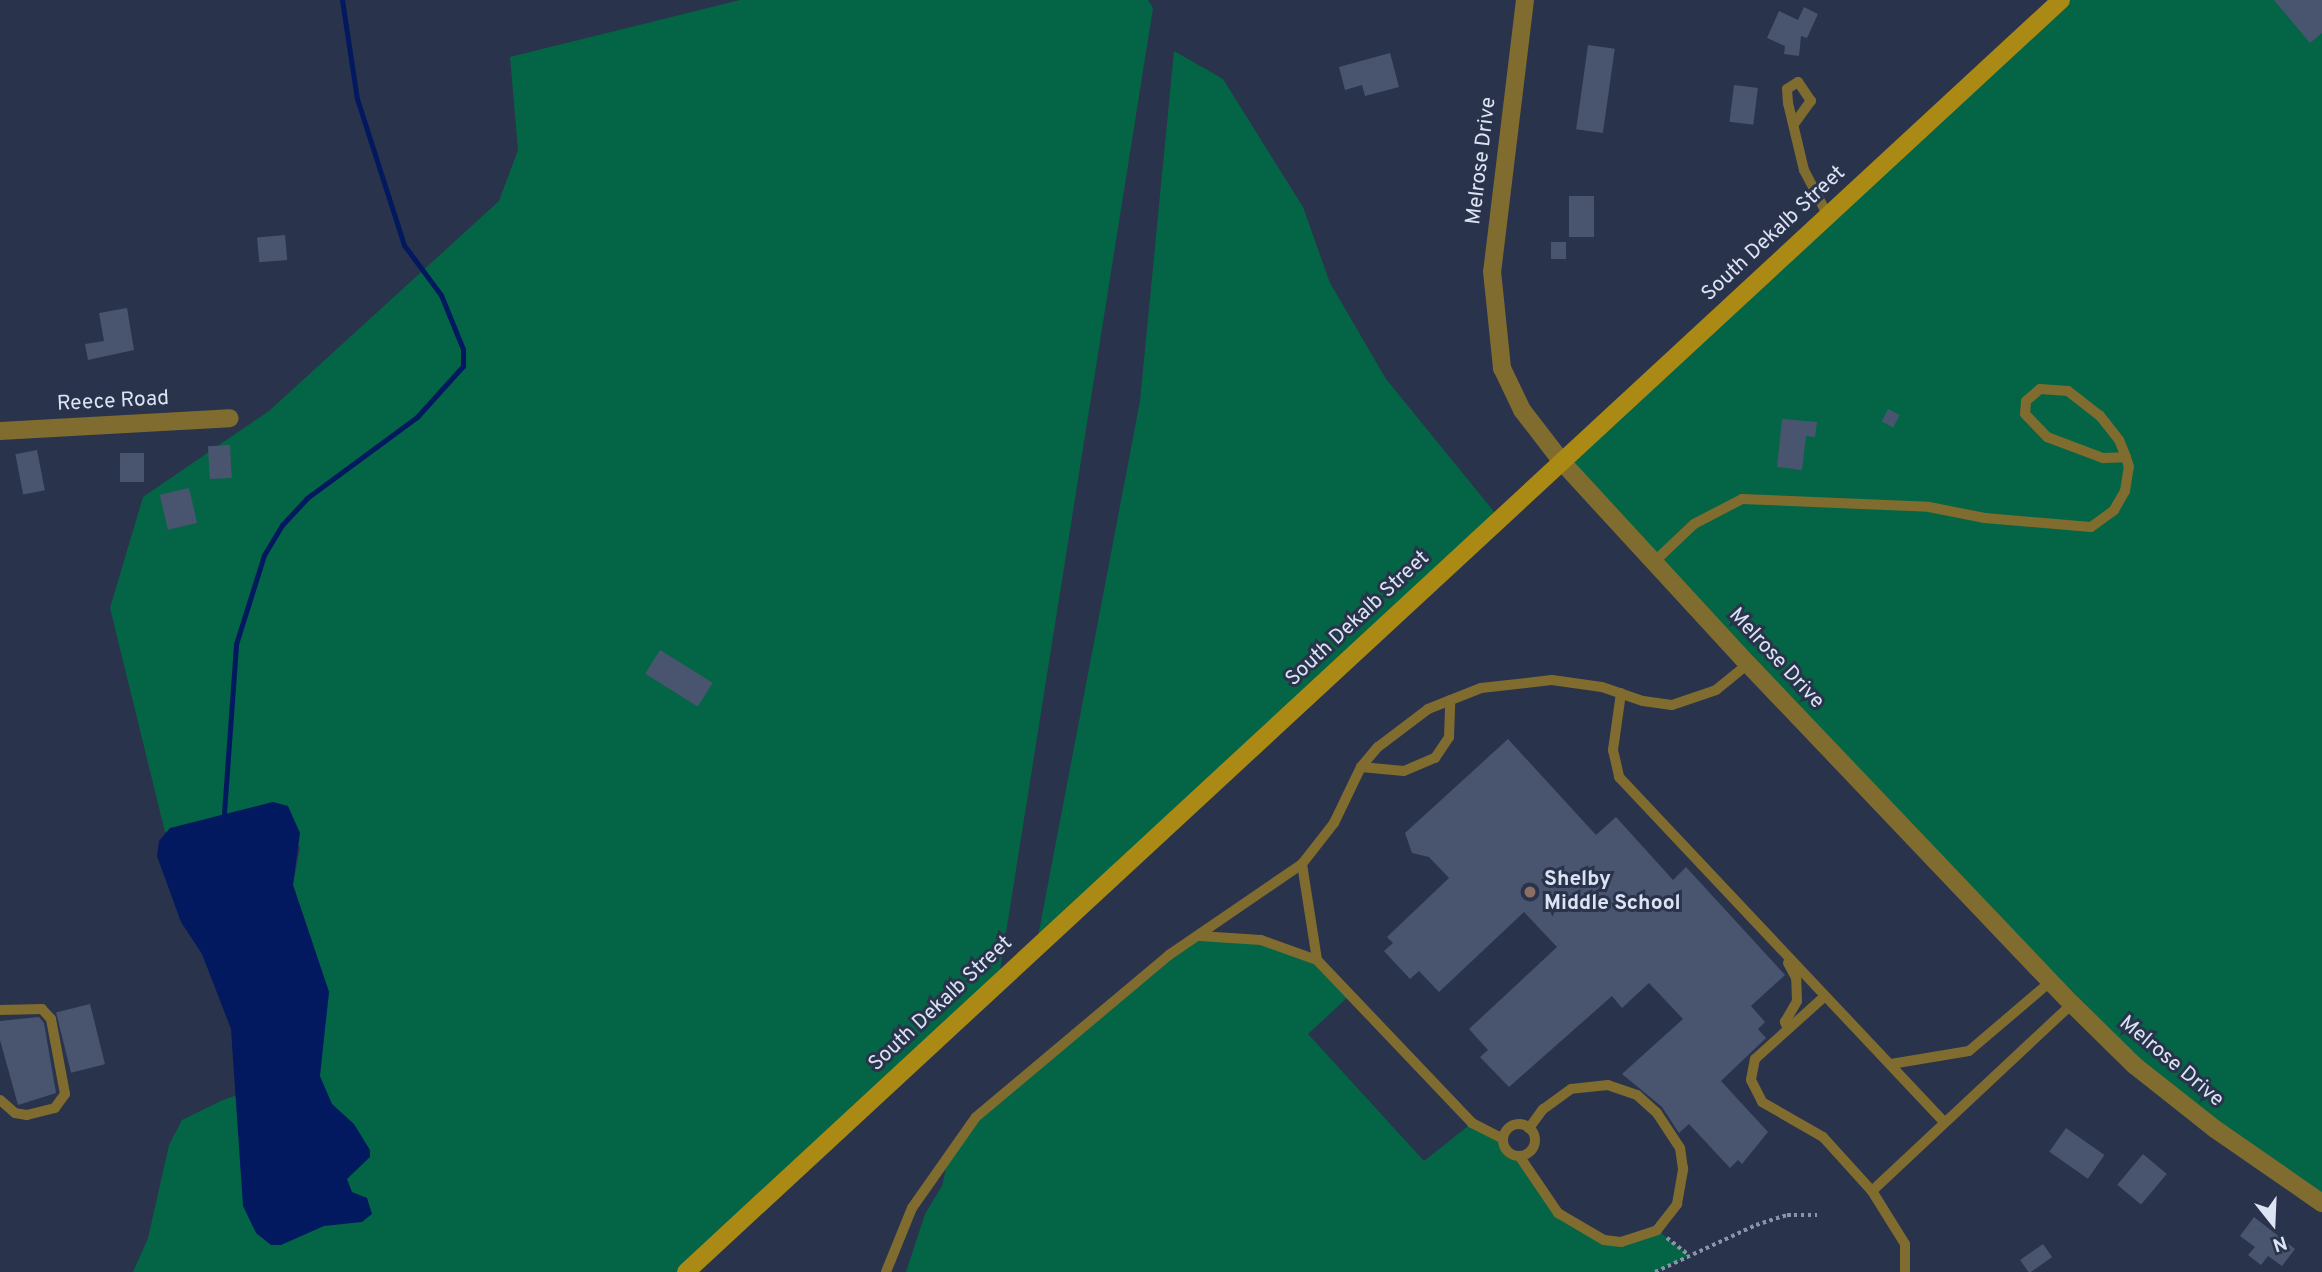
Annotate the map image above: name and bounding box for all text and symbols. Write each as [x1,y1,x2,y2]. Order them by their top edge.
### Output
street label: Melrose Drive [1462,96,1502,226]
street label: South Dekalb Street [1697,161,1851,307]
street label: Reece Road [56,386,170,418]
street label: South Dekalb Street [1281,546,1435,692]
street label: Melrose Drive [1723,603,1829,715]
place label: Shelby Middle School [1544,867,1681,917]
marker: Shelby Middle School [1522,884,1538,900]
street label: South Dekalb Street [864,931,1018,1077]
street label: Melrose Drive [2114,1011,2228,1113]
north arrow [2238,1188,2308,1258]
text: N [2269,1229,2290,1256]

